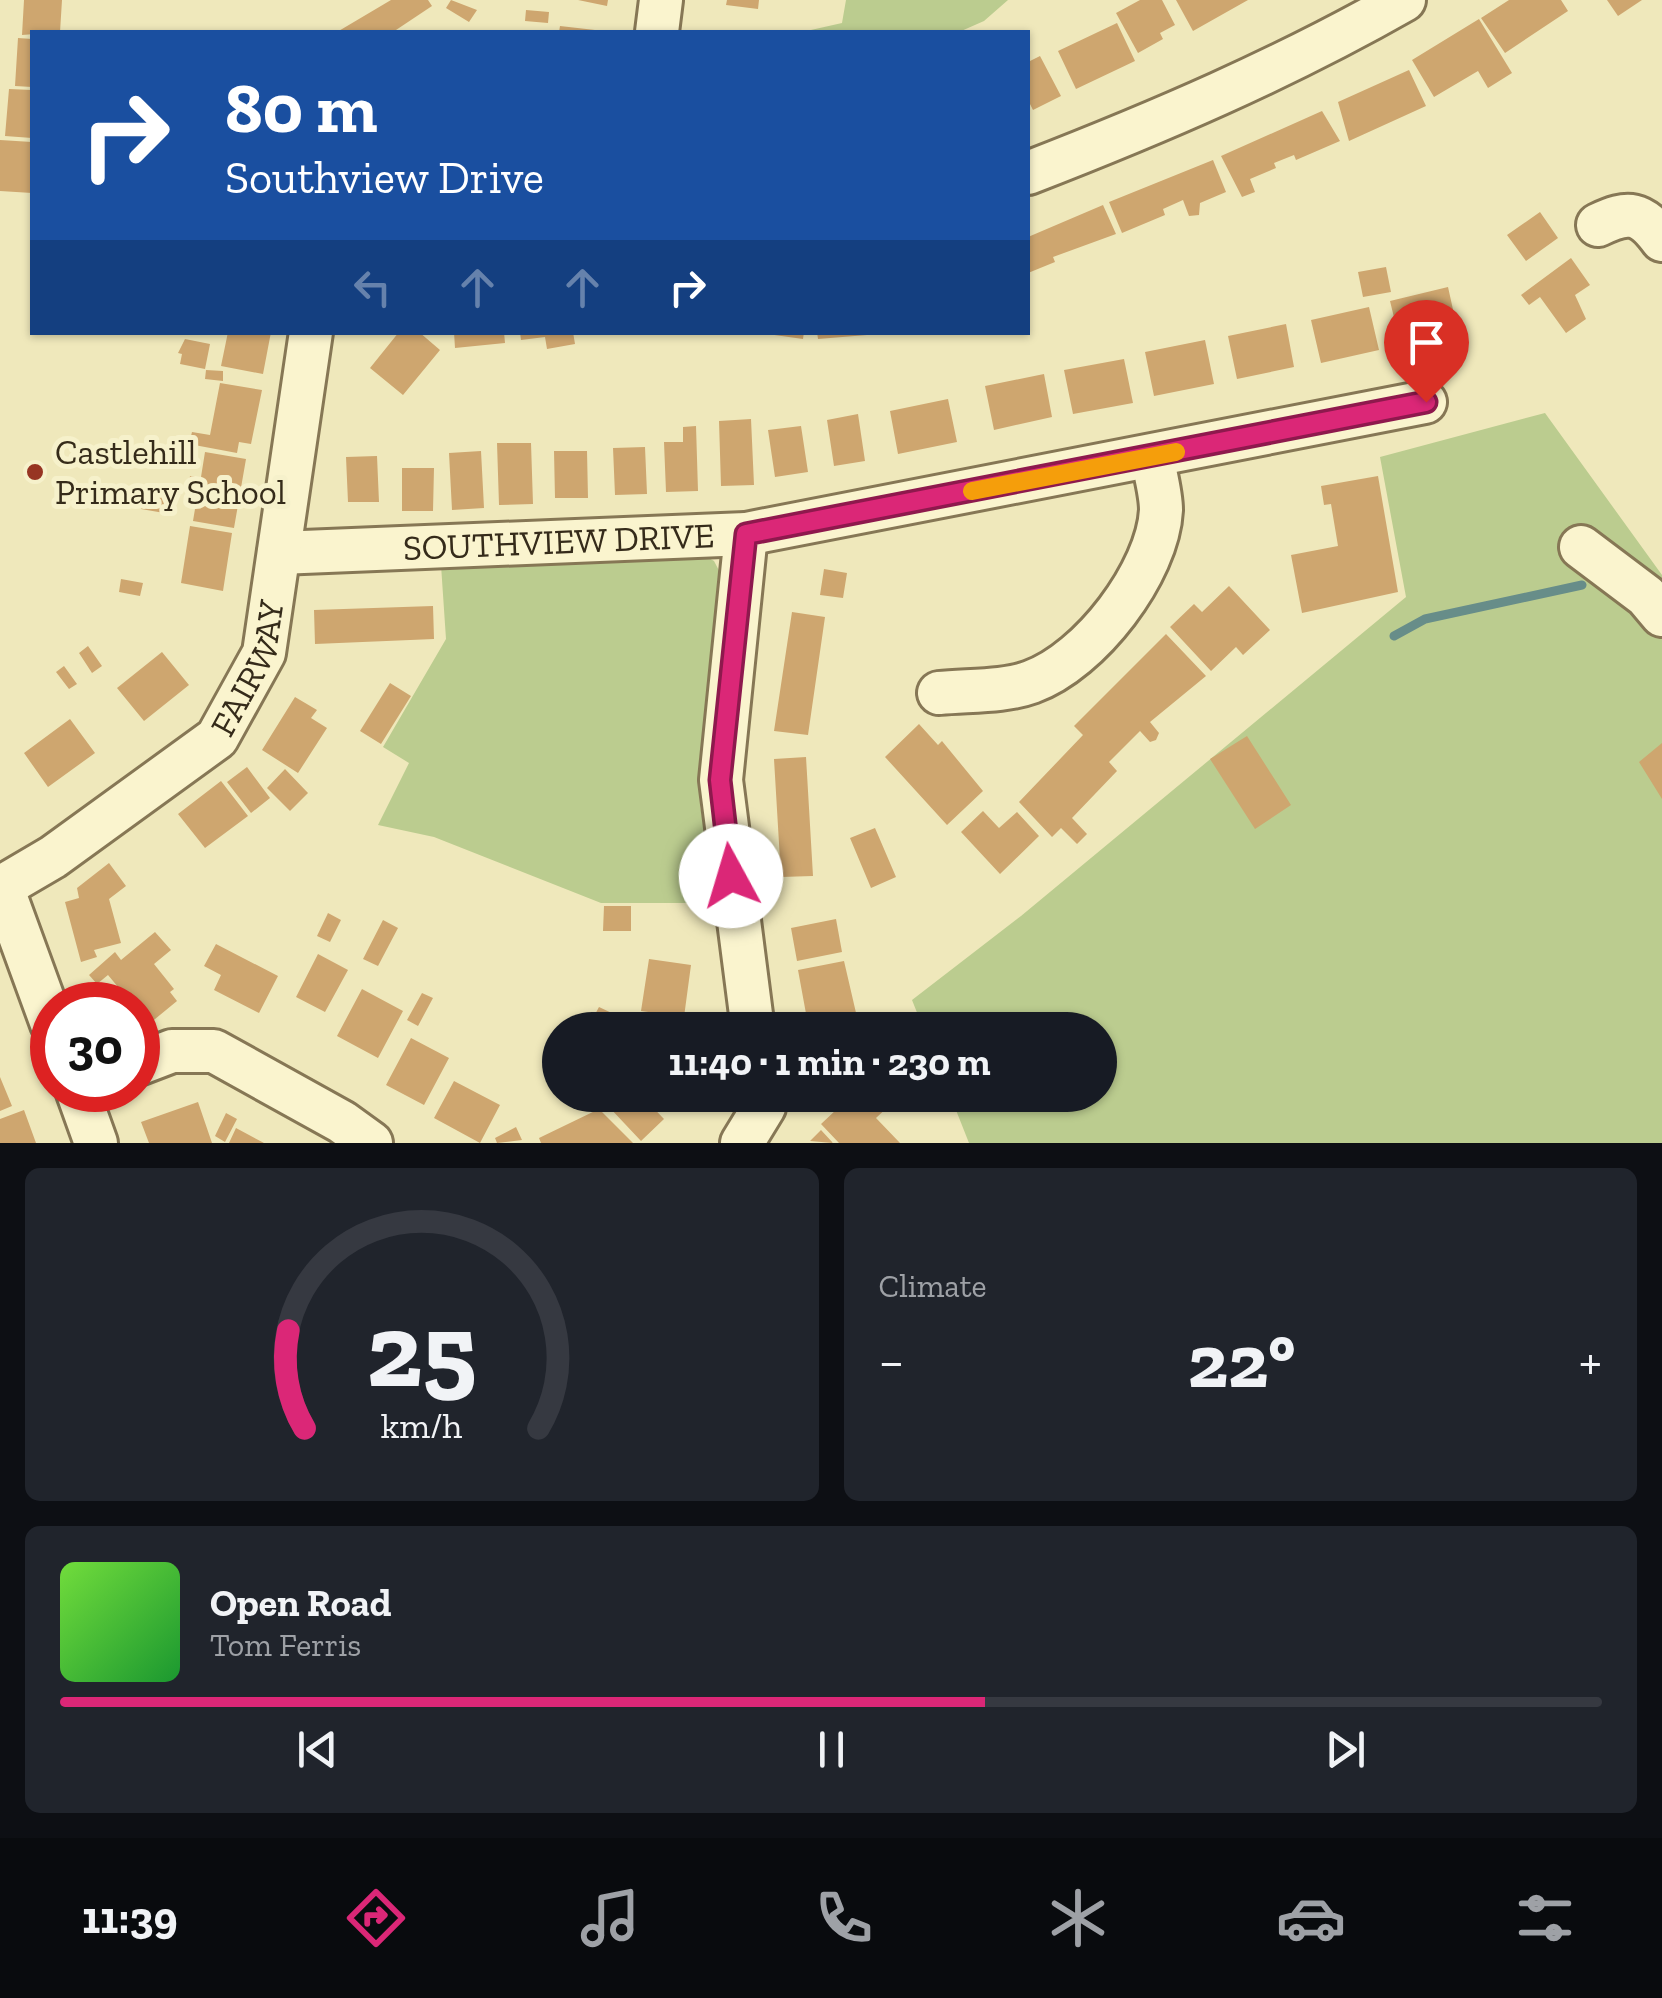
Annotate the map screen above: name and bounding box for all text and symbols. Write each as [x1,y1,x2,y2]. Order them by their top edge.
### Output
text: 80 m [225,66,377,150]
icon: right [60,70,190,200]
text: Southview Drive [225,151,544,205]
icon: left [345,260,400,315]
icon: ahead [450,260,505,315]
icon: ahead [555,260,610,315]
icon: right [660,260,715,315]
pin [1384,300,1469,403]
icon: arrive [1399,315,1454,370]
place label: Castlehill Primary School [55,431,286,513]
marker: Castlehill Primary School [24,461,46,483]
street label: SOUTHVIEW DRIVE [402,514,715,569]
street label: FAIRWAY [201,597,293,743]
position arrow [679,824,783,928]
speed limit sign: 30 [30,982,160,1112]
text: 11:40 · 1 min · 230 m [668,1039,991,1085]
text: Climate [879,1267,987,1305]
text: 25 [367,1288,477,1413]
text: 22° [1188,1316,1295,1406]
text: − [879,1328,904,1394]
text: + [1579,1328,1602,1394]
text: km/h [381,1404,463,1447]
text: Open Road [210,1580,392,1626]
text: Tom Ferris [210,1626,361,1664]
icon: previous [290,1722,345,1777]
icon: pause [804,1722,859,1777]
icon: next [1318,1722,1373,1777]
icon: directions [341,1883,411,1953]
icon: music [575,1883,645,1953]
icon: phone [809,1883,879,1953]
icon: climate [1043,1883,1113,1953]
icon: car [1276,1883,1346,1953]
icon: filters [1510,1883,1580,1953]
text: 11:39 [82,1891,177,1945]

